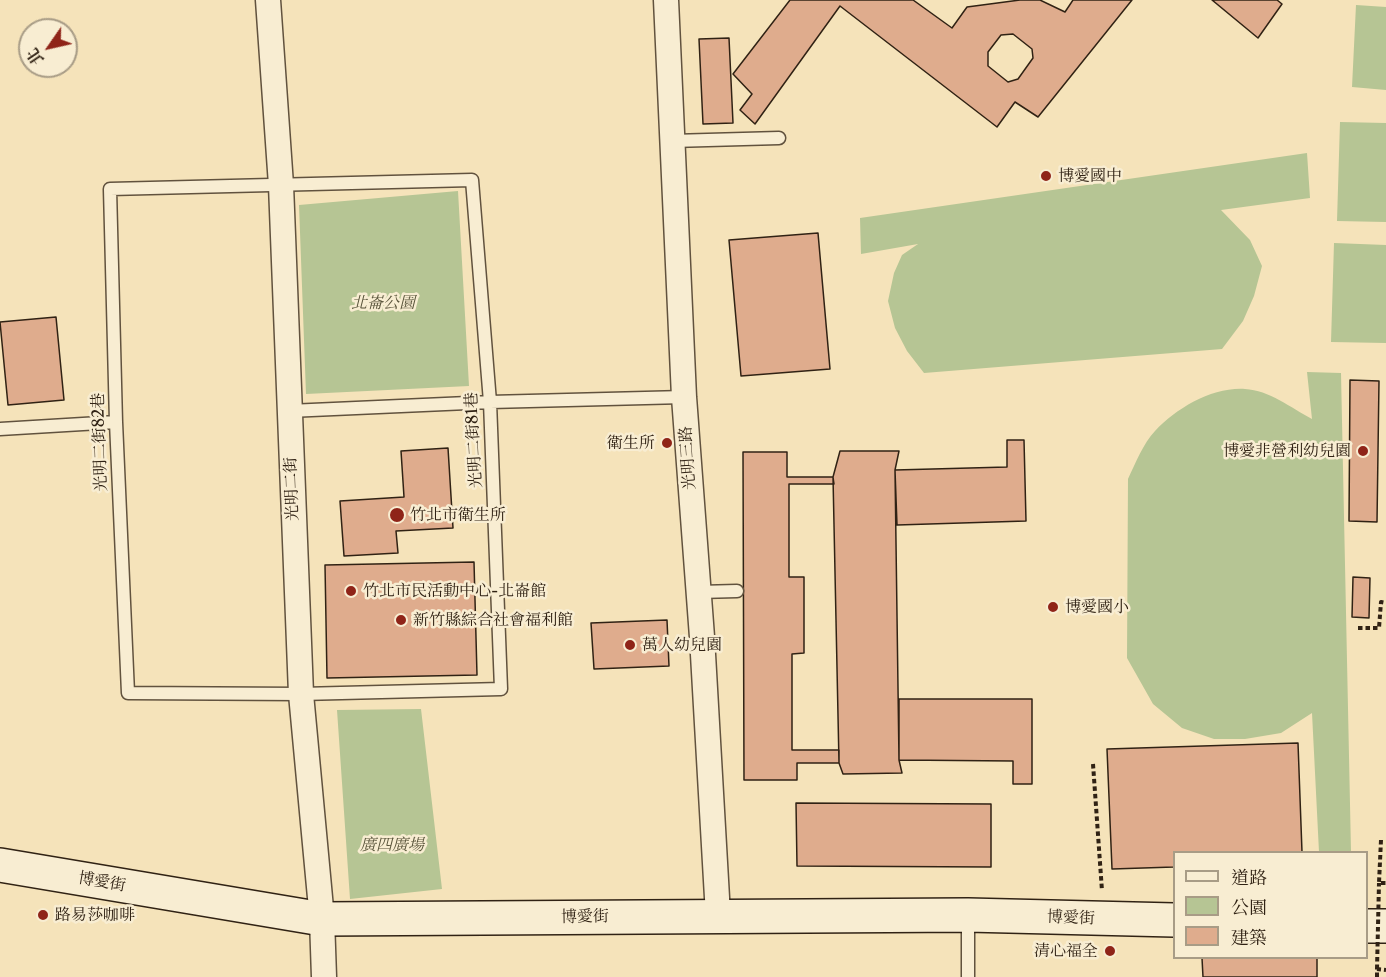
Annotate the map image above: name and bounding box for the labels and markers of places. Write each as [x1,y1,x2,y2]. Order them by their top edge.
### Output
place label: 博愛國中 [1058,166,1122,186]
marker: 博愛國中 [1039,169,1053,183]
place label: 衛生所 [607,433,655,453]
marker: 衛生所 [660,436,674,450]
place label: 博愛非營利幼兒園 [1223,441,1351,461]
marker: 博愛非營利幼兒園 [1356,444,1370,458]
place label: 竹北市衛生所 [410,505,506,525]
marker: 竹北市衛生所 [388,506,406,524]
place label: 竹北市民活動中心-北崙館 [363,581,546,601]
marker: 竹北市民活動中心-北崙館 [344,584,358,598]
place label: 博愛國小 [1065,597,1129,617]
marker: 博愛國小 [1046,600,1060,614]
place label: 新竹縣綜合社會福利館 [413,610,573,630]
marker: 新竹縣綜合社會福利館 [394,613,408,627]
place label: 萬人幼兒園 [642,635,722,655]
marker: 萬人幼兒園 [623,638,637,652]
place label: 路易莎咖啡 [55,905,135,925]
marker: 路易莎咖啡 [36,908,50,922]
place label: 清心福全 [1034,941,1098,961]
marker: 清心福全 [1103,944,1117,958]

